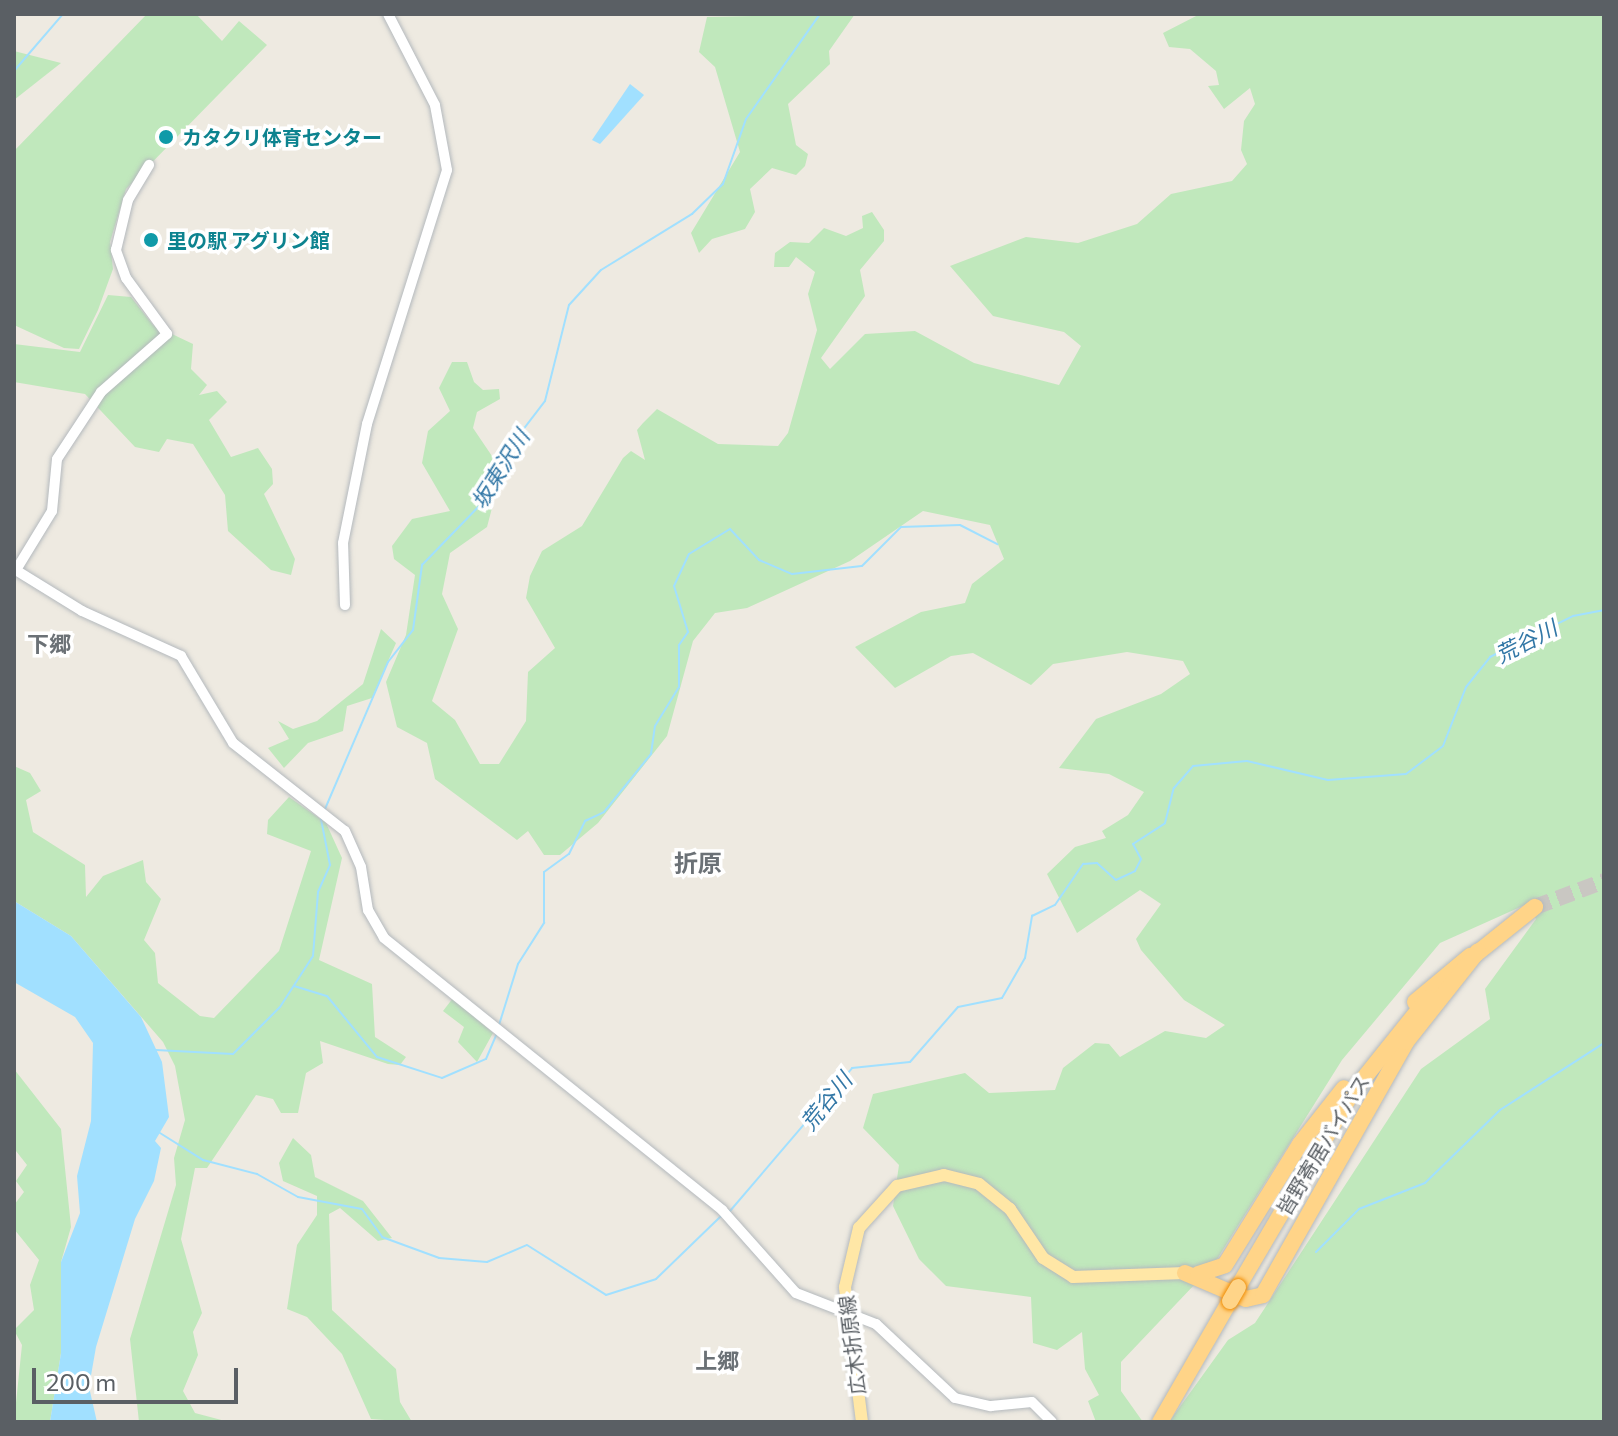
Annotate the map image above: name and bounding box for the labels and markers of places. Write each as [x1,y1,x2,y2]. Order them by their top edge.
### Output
place label: カタクリ体育センター [182,125,382,149]
marker: カタクリ体育センター [157,128,175,146]
place label: 里の駅 アグリン館 [167,228,331,252]
marker: 里の駅 アグリン館 [142,231,160,249]

